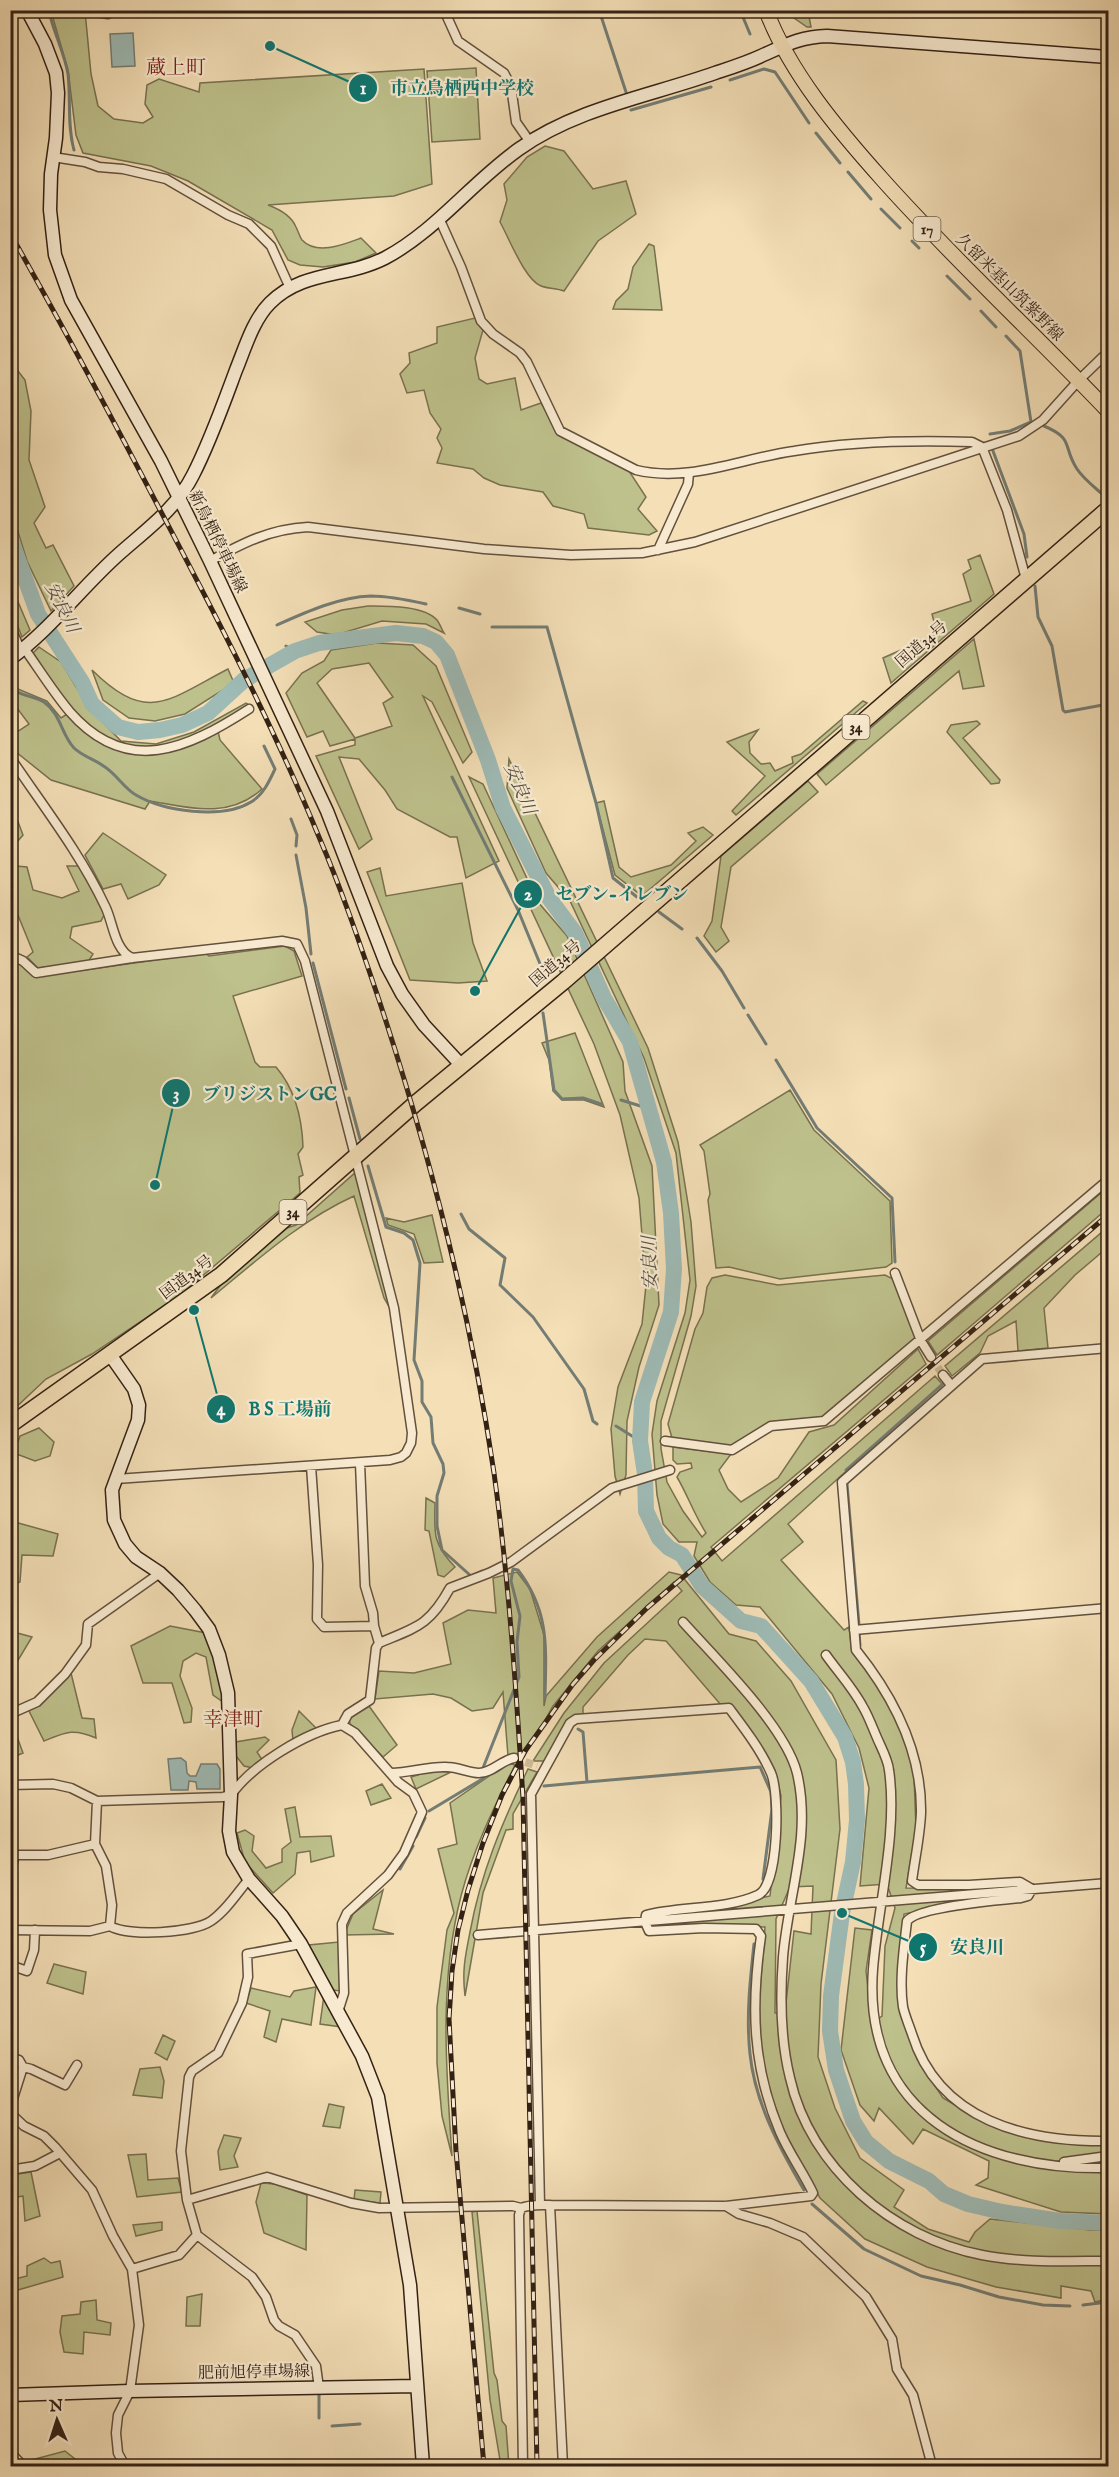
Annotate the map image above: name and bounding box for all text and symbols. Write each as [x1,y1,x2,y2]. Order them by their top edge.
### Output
district label: 蔵上町 [146,56,206,81]
callout: 市立鳥栖西中学校 [348,70,546,106]
text: 1 [360,78,367,101]
text: 市立鳥栖西中学校 [390,78,534,101]
road number: 17 [914,217,940,241]
street label: 久留米基山筑紫野線 [951,230,1067,346]
street label: 新鳥栖停車場線 [183,487,251,597]
water label: 安良川 [39,579,84,639]
street label: 国道34号 [892,617,952,673]
road number: 34 [842,715,870,739]
water label: 安良川 [498,760,541,820]
callout: セブン-イレブン [513,876,701,912]
text: 2 [524,884,533,907]
text: セブン-イレブン [556,884,688,907]
street label: 国道34号 [526,936,586,992]
callout: ブリジストンGC [161,1075,350,1111]
text: 3 [173,1084,179,1107]
text: ブリジストンGC [203,1084,337,1107]
road number: 34 [280,1200,306,1224]
water label: 安良川 [638,1234,663,1290]
street label: 国道34号 [156,1251,218,1305]
callout: B S 工場前 [206,1391,343,1427]
text: 4 [217,1399,227,1422]
text: B S 工場前 [249,1399,332,1422]
district label: 幸津町 [203,1708,263,1733]
callout: 安良川 [908,1929,1016,1965]
text: 5 [920,1937,927,1960]
text: 安良川 [950,1937,1004,1960]
street label: 肥前旭停車場線 [198,2362,310,2384]
north arrow [27,2390,87,2450]
text: N [48,2397,64,2417]

